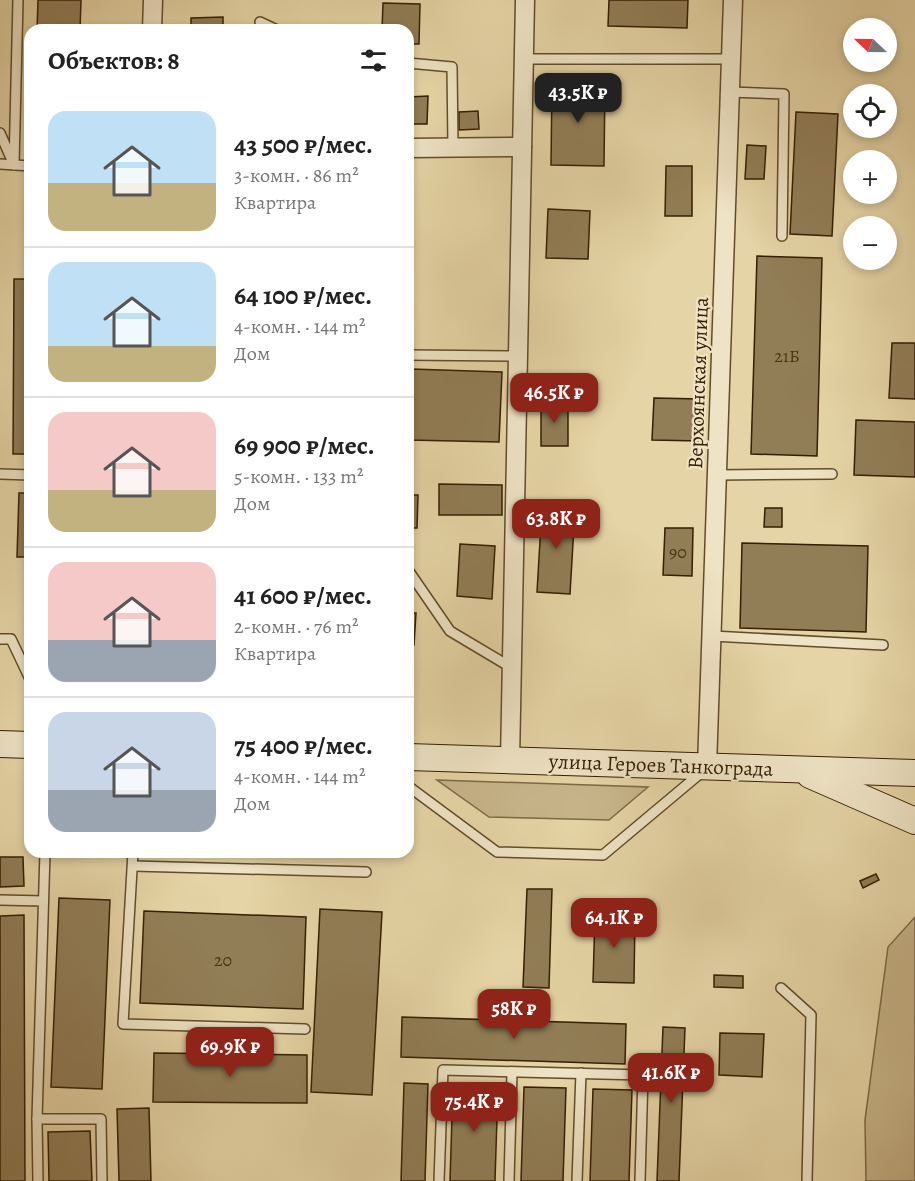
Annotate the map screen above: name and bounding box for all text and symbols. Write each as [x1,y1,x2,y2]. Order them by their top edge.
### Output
north arrow [843,18,897,72]
map controls [843,18,897,270]
text: Объектов: 8 [48,43,180,78]
icon: filters [357,44,390,77]
pin: 43.5K ₽ [523,73,633,124]
text: 43.5K ₽ [549,79,607,106]
button: locate [843,84,897,138]
text: 43 500 ₽/мес. [234,127,373,162]
icon: home [96,135,168,207]
button: + [843,150,897,204]
text: 3-комн. · 86 m² [234,162,359,189]
text: Квартира [234,189,316,216]
button: − [843,216,897,270]
text: 64 100 ₽/мес. [234,278,372,313]
icon: home [96,286,168,358]
street label: Верхоянская улица [681,296,715,470]
text: 4-комн. · 144 m² [234,313,366,340]
text: Дом [234,340,270,367]
house number: 21Б [774,344,800,368]
pin: 46.5K ₽ [499,373,609,424]
text: 46.5K ₽ [524,379,584,406]
text: 69 900 ₽/мес. [234,428,375,463]
icon: home [96,436,168,508]
text: 5-комн. · 133 m² [234,463,364,490]
text: Дом [234,490,270,517]
pin: 63.8K ₽ [501,499,611,550]
text: 63.8K ₽ [526,505,586,532]
house number: 90 [669,540,687,564]
text: 41 600 ₽/мес. [234,578,372,613]
icon: home [96,586,168,658]
text: 2-комн. · 76 m² [234,613,359,640]
text: Квартира [234,640,316,667]
text: 75 400 ₽/мес. [234,728,373,763]
icon: home [96,736,168,808]
street label: улица Героев Танкограда [547,747,774,783]
text: 4-комн. · 144 m² [234,763,366,790]
text: Дом [234,790,270,817]
pin: 64.1K ₽ [559,898,669,949]
text: 64.1K ₽ [585,904,643,931]
house number: 20 [214,948,232,972]
pin: 58K ₽ [472,989,556,1040]
text: 58K ₽ [492,995,536,1022]
pin: 69.9K ₽ [175,1027,285,1078]
text: 69.9K ₽ [200,1033,260,1060]
pin: 41.6K ₽ [616,1053,726,1104]
text: 41.6K ₽ [642,1059,700,1086]
pin: 75.4K ₽ [419,1082,529,1133]
text: 75.4K ₽ [445,1088,503,1115]

